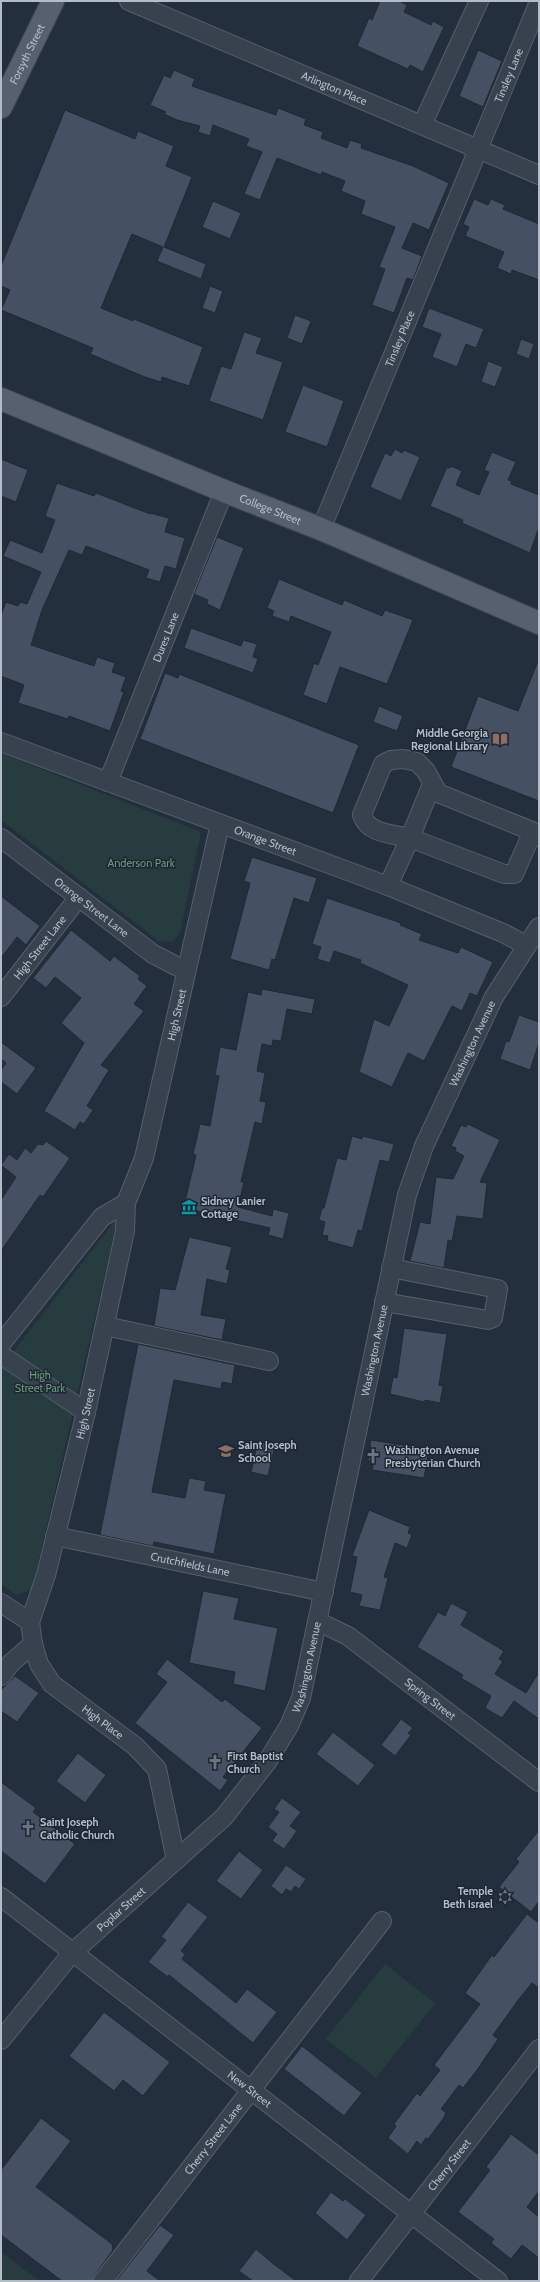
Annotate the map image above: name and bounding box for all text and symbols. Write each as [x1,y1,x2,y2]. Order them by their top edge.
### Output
street label: Forsyth Street [6,21,48,86]
street label: Tinsley Lane [491,46,526,105]
street label: Arlington Place [299,68,370,108]
street label: Tinsley Place [382,308,418,369]
street label: College Street [237,491,304,528]
street label: Dures Lane [150,610,182,664]
place label: Middle Georgia Regional Library [411,726,489,753]
library icon: Middle Georgia Regional Library [491,730,509,748]
street label: Orange Street [232,822,299,858]
park label: Anderson Park [107,856,175,870]
street label: Orange Street Lane [51,874,132,940]
street label: High Street Lane [10,912,69,982]
street label: High Street [164,987,189,1042]
street label: Washington Avenue [446,998,498,1088]
place label: Sidney Lanier Cottage [201,1194,266,1221]
museum icon: Sidney Lanier Cottage [180,1198,198,1216]
street label: Washington Avenue [358,1303,391,1397]
park label: High Street Park [15,1368,65,1395]
street label: High Street [73,1386,98,1440]
place label: Saint Joseph School [238,1438,297,1465]
school or university icon: Saint Joseph School [217,1442,235,1460]
place label: Washington Avenue Presbyterian Church [385,1443,481,1470]
church icon: Washington Avenue Presbyterian Church [364,1447,382,1465]
street label: Crutchfields Lane [149,1549,231,1579]
street label: Washington Avenue [289,1620,324,1715]
street label: Spring Street [402,1675,459,1723]
street label: High Place [79,1702,127,1742]
place label: First Baptist Church [227,1749,284,1776]
church icon: First Baptist Church [206,1753,224,1771]
place label: Saint Joseph Catholic Church [40,1815,115,1842]
church icon: Saint Joseph Catholic Church [19,1819,37,1837]
street label: Poplar Street [94,1884,148,1935]
place label: Temple Beth Israel [443,1884,493,1911]
synagogue icon: Temple Beth Israel [496,1888,514,1906]
street label: New Street [225,2068,275,2111]
street label: Cherry Street Lane [181,2100,246,2177]
street label: Cherry Street [425,2136,474,2194]

